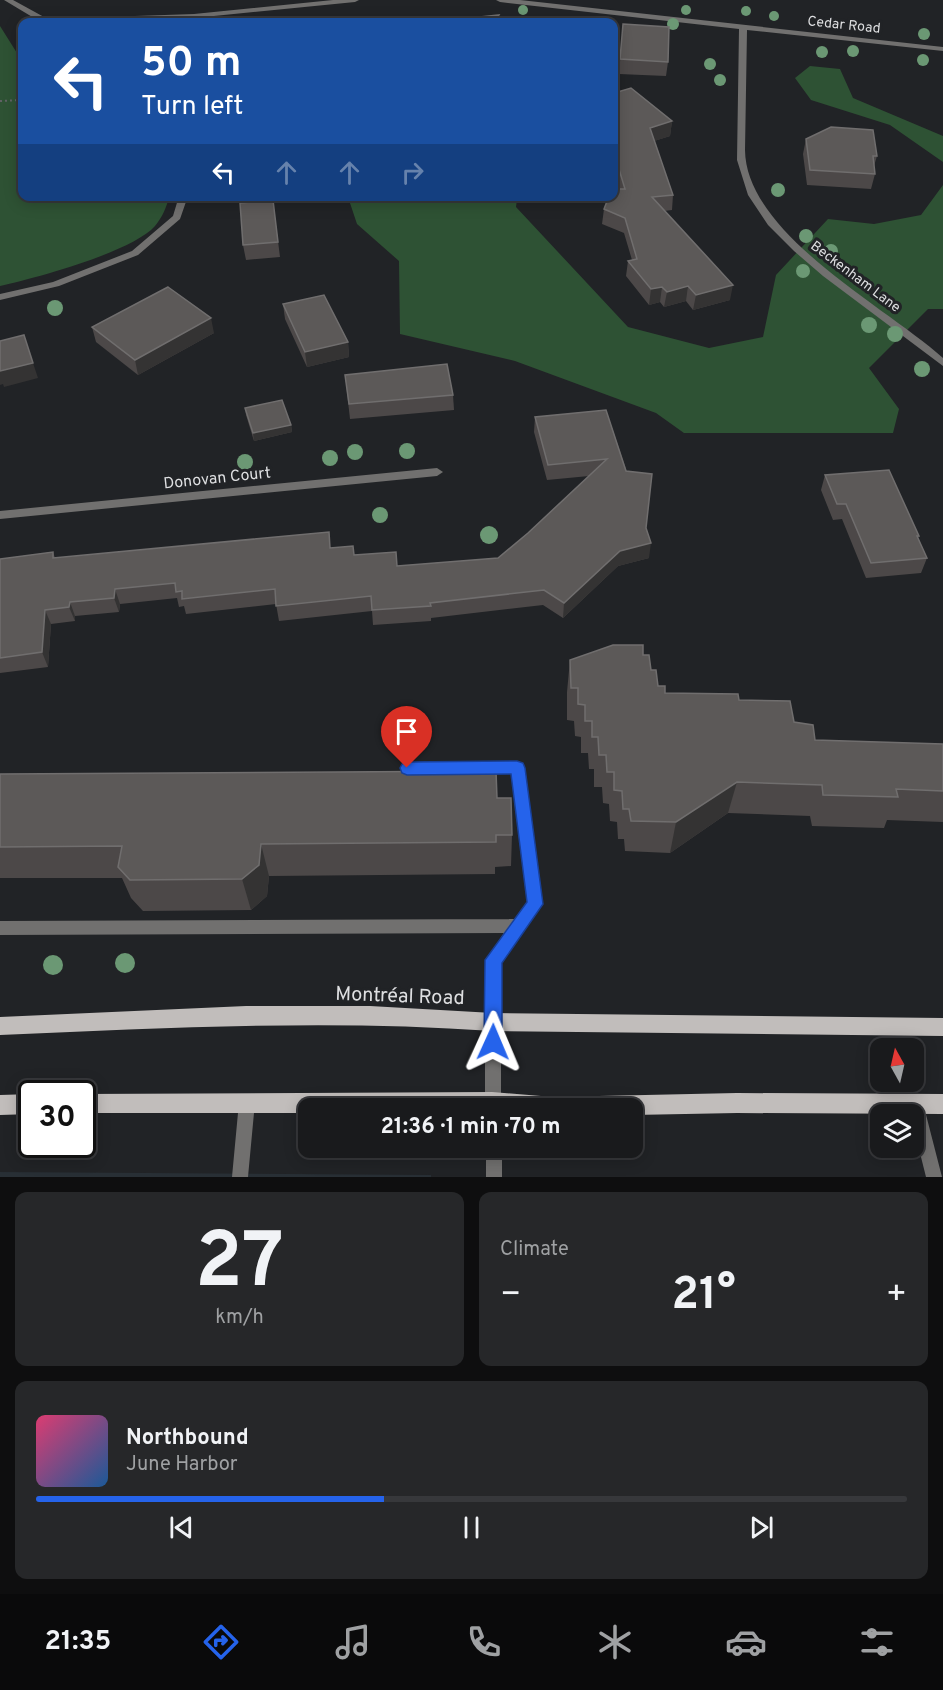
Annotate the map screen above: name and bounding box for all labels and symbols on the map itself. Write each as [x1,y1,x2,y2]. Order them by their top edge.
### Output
street label: Cedar Road [806,13,881,38]
street label: Beckenham Lane [807,238,903,317]
street label: Donovan Court [162,463,272,495]
pin [381,706,432,768]
street label: Montréal Road [335,982,465,1012]
position arrow [461,1010,525,1074]
north arrow [870,1038,924,1092]
speed limit sign: 30 [18,1080,96,1158]

